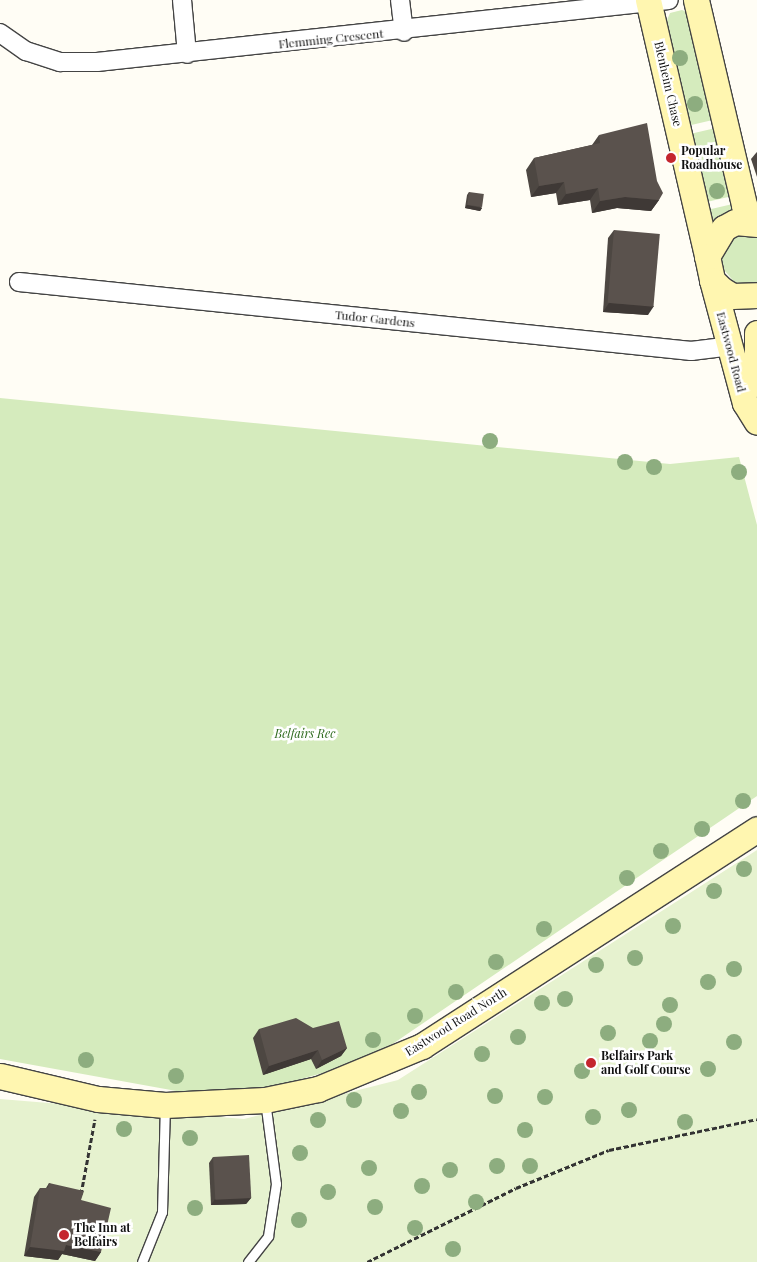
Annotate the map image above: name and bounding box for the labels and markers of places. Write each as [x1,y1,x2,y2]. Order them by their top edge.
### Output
place label: Popular Roadhouse [681,144,742,172]
marker: Popular Roadhouse [665,152,677,164]
place label: Belfairs Park and Golf Course [601,1049,690,1077]
marker: Belfairs Park and Golf Course [585,1057,597,1069]
place label: The Inn at Belfairs [74,1221,131,1249]
marker: The Inn at Belfairs [58,1229,70,1241]

